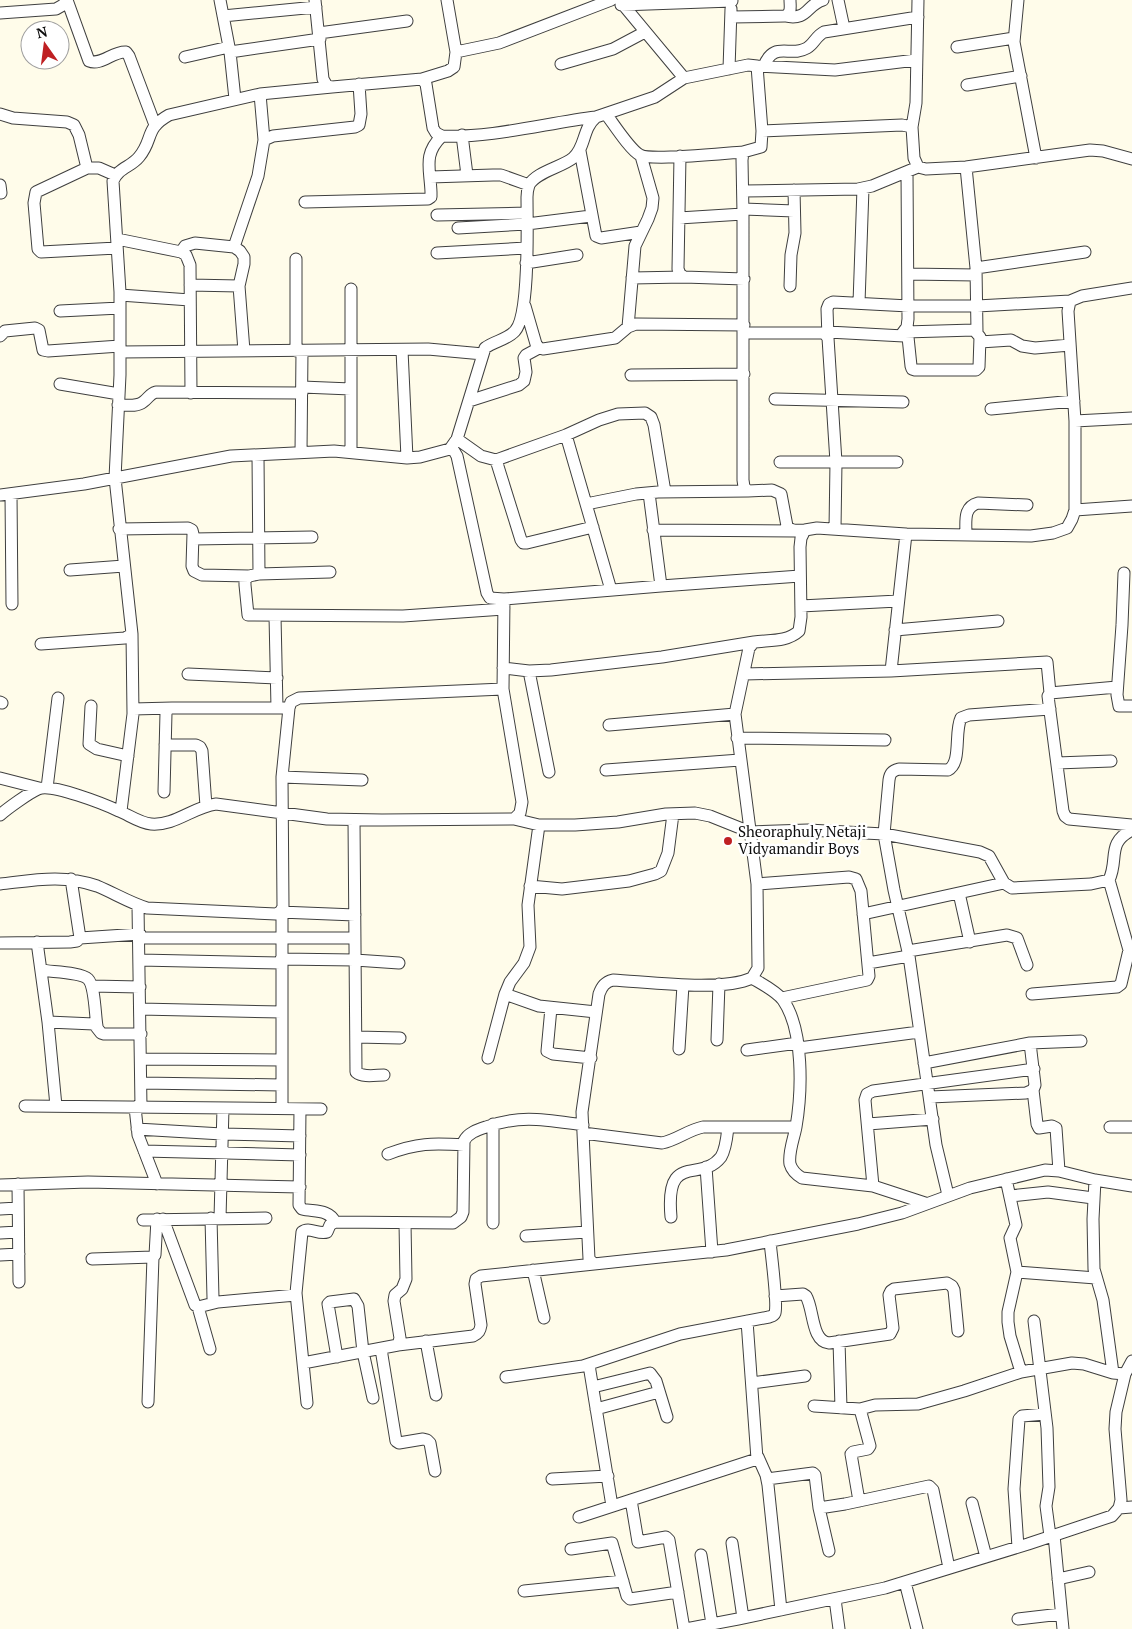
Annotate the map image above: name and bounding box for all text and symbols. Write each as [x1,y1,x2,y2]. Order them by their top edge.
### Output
north arrow [20,20,70,70]
text: N [34,21,50,42]
place label: Sheoraphuly Netaji Vidyamandir Boys [738,821,866,858]
marker: Sheoraphuly Netaji Vidyamandir Boys [722,835,734,847]

